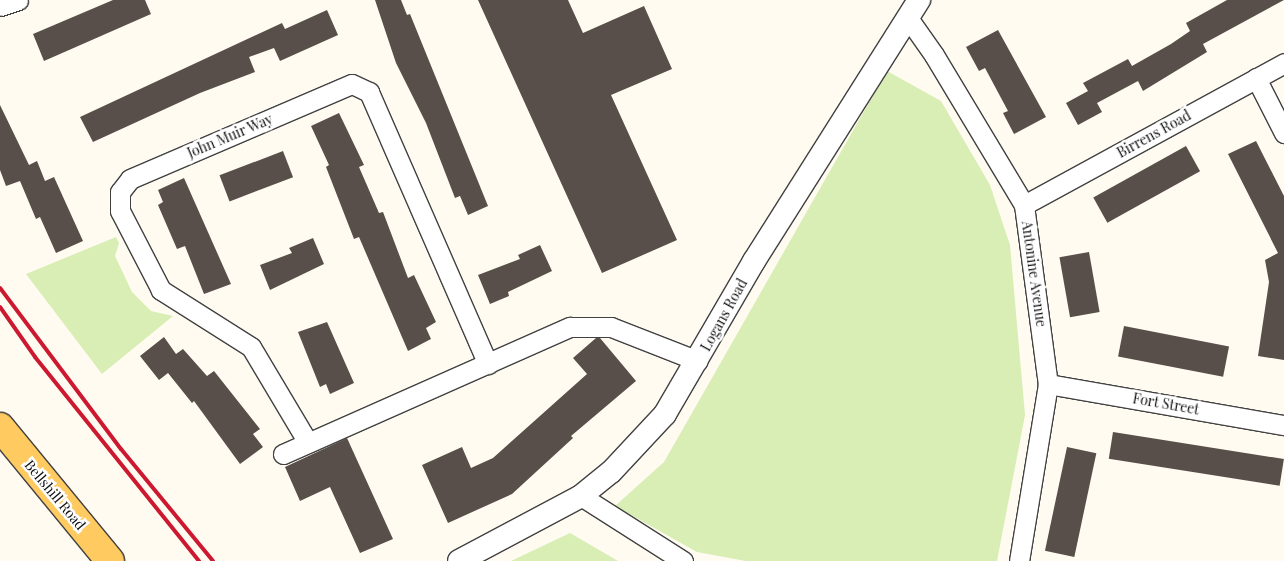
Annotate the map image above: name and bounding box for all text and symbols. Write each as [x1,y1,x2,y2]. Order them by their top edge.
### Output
street label: Birrens Road [1114,107,1194,161]
street label: John Muir Way [184,110,276,162]
street label: Antonine Avenue [1018,220,1050,328]
street label: Logans Road [697,276,751,354]
street label: Fort Street [1131,390,1201,418]
street label: Bellshill Road [21,457,89,533]

